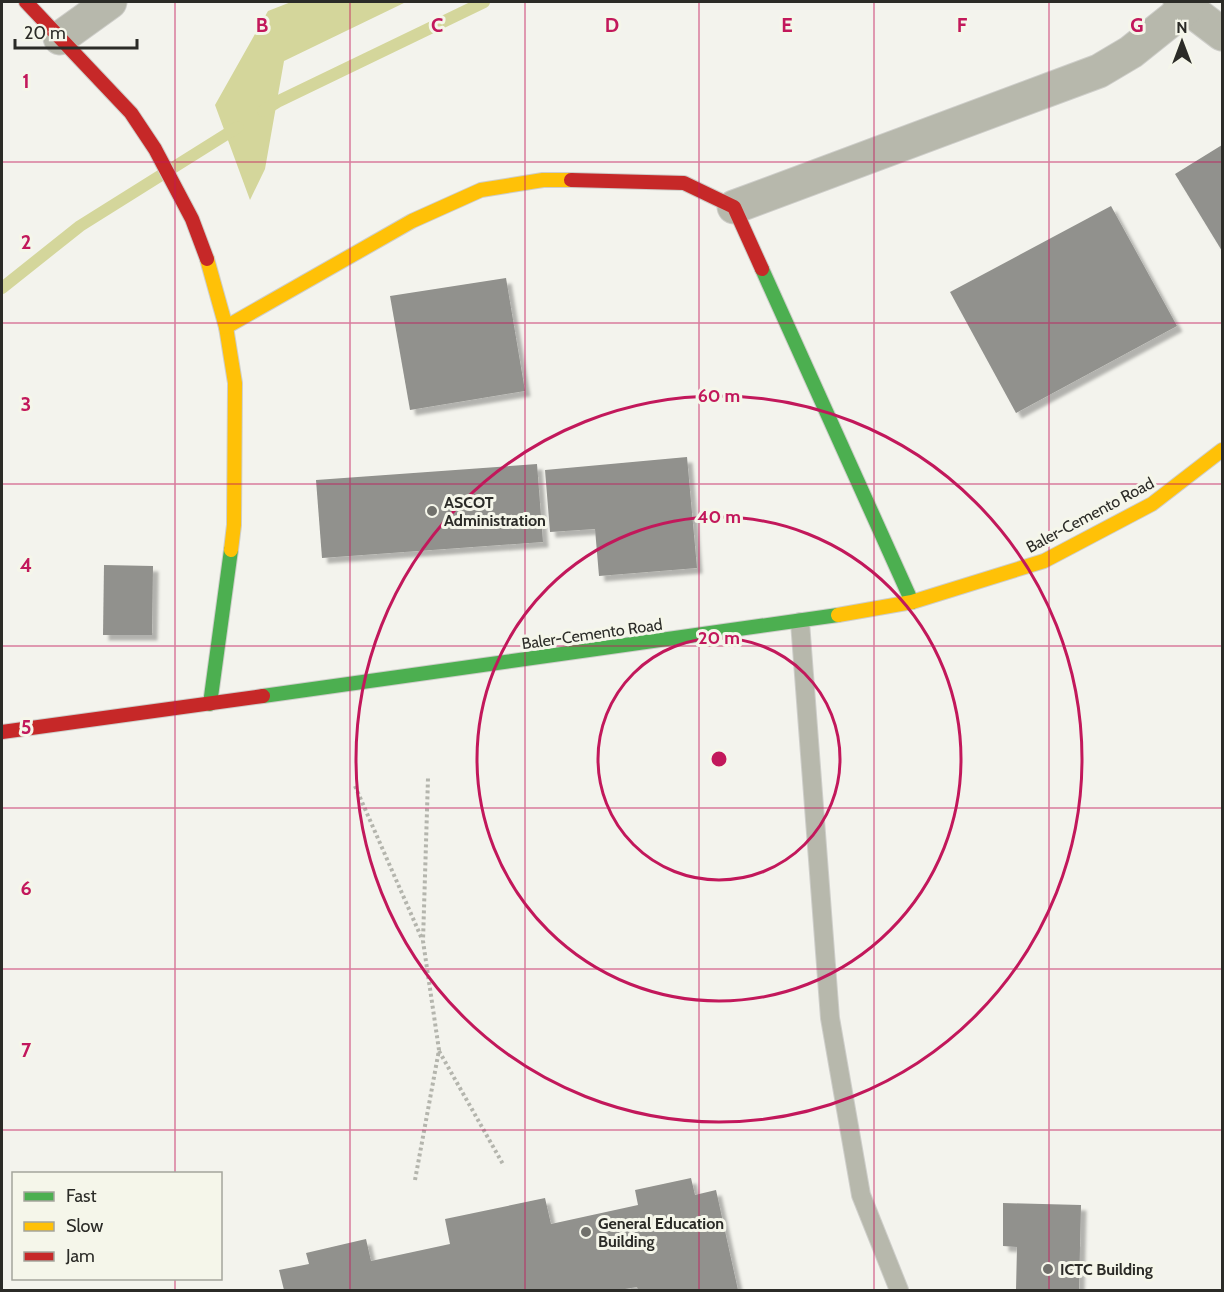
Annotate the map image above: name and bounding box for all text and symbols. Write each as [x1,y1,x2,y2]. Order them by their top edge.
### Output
scale bar [15,12,136,50]
north arrow [1152,12,1212,72]
text: B [256,13,268,37]
text: C [431,13,443,37]
text: D [605,13,619,37]
text: E [781,13,793,37]
text: F [957,13,968,37]
text: G [1130,13,1144,37]
text: N [1176,18,1188,37]
text: 20 m [24,22,66,44]
text: 1 [22,69,30,93]
text: 2 [21,230,31,254]
text: 60 m [698,385,740,407]
text: 3 [21,392,31,416]
street label: Baler-Cemento Road [1023,473,1157,557]
place label: ASCOT Administration [444,493,546,530]
marker: ASCOT Administration [425,504,439,518]
text: 40 m [697,506,741,528]
text: 4 [20,553,32,577]
street label: Baler-Cemento Road [520,615,664,653]
text: 20 m [698,627,740,649]
text: 5 [21,715,31,739]
centre of rings [709,749,729,769]
text: 6 [20,876,32,900]
text: 7 [21,1038,32,1062]
legend [12,1172,222,1280]
text: Fast [66,1185,97,1207]
place label: General Education Building [598,1214,724,1251]
text: Slow [66,1215,103,1237]
marker: General Education Building [579,1225,593,1239]
text: Jam [65,1245,95,1267]
place label: ICTC Building [1060,1260,1153,1279]
marker: ICTC Building [1041,1262,1055,1276]

